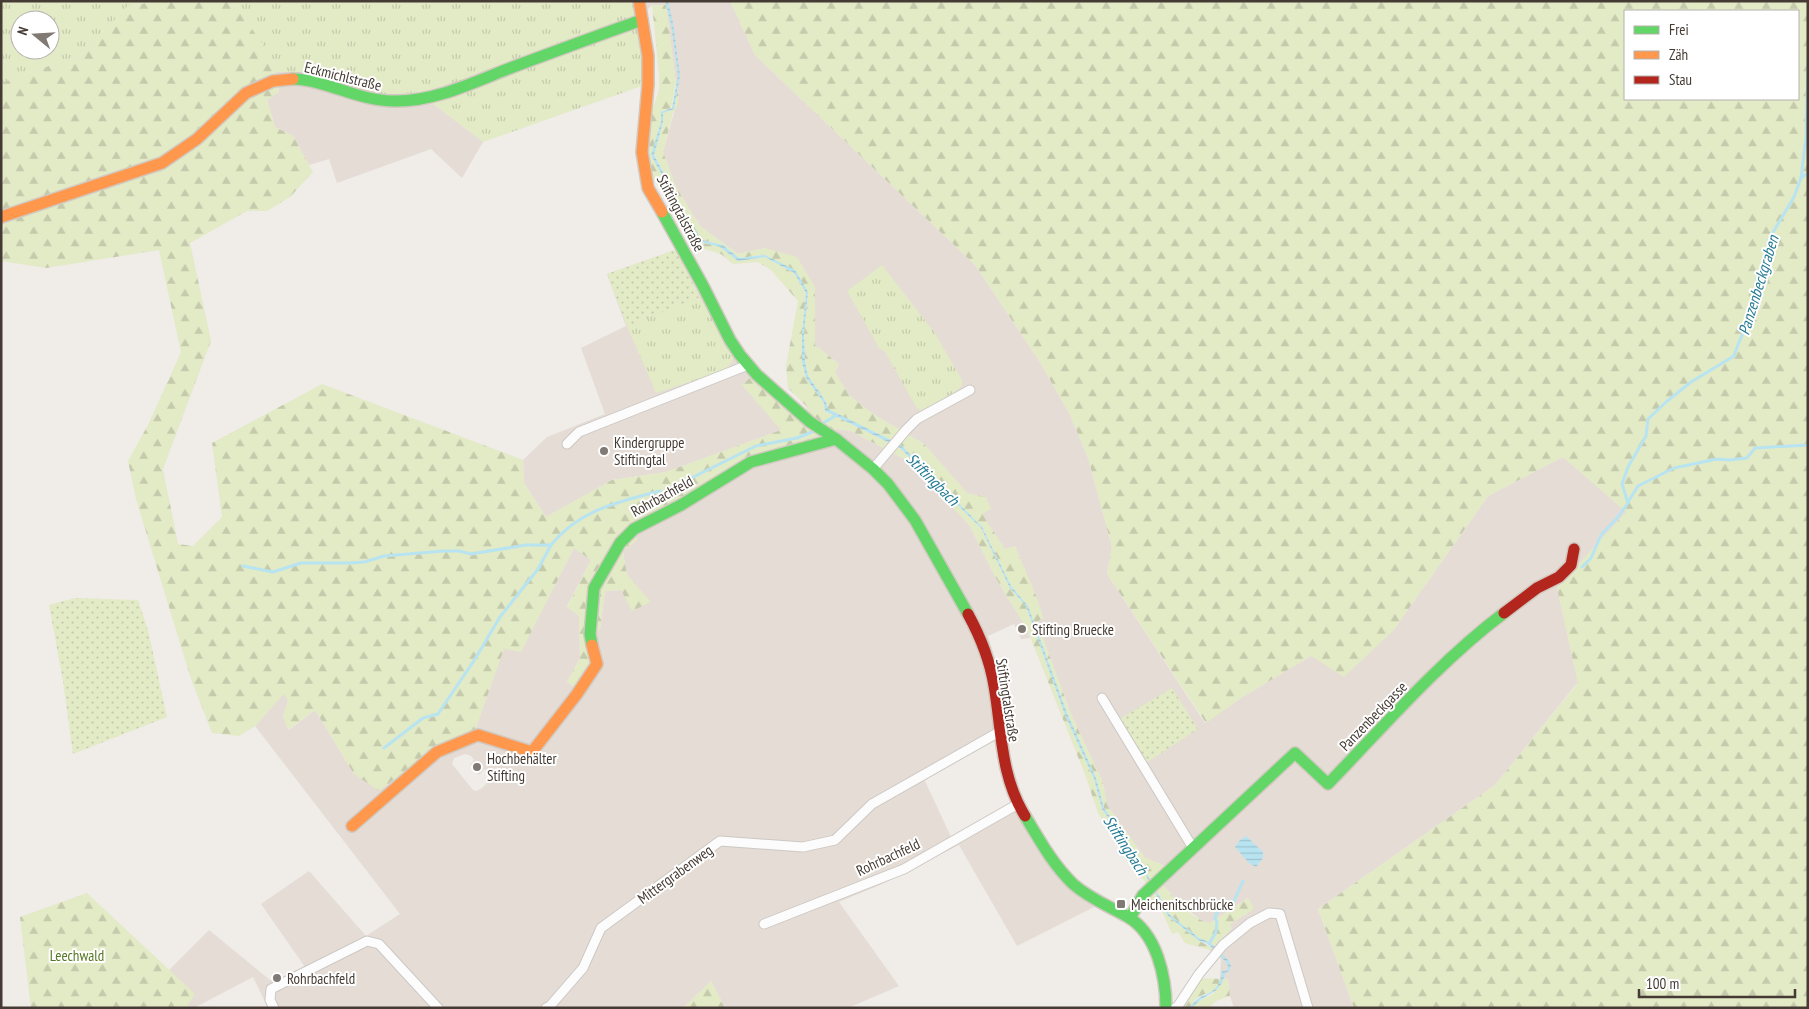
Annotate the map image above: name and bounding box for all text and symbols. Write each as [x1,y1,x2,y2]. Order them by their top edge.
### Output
north arrow [10,10,60,60]
legend [1624,10,1799,100]
text: Frei [1669,20,1689,39]
text: N [13,25,32,37]
text: Zäh [1669,45,1688,64]
street label: Eckmichlstraße [302,57,384,95]
text: Stau [1669,70,1692,89]
street label: Stiftingtalstraße [653,171,709,255]
water label: Panzenbeckgraben [1733,232,1783,337]
place label: Kindergruppe Stiftingtal [614,433,684,469]
marker: Kindergruppe Stiftingtal [598,445,610,457]
water label: Stiftingbach [902,448,964,510]
street label: Rohrbachfeld [628,471,696,521]
place label: Stifting Bruecke [1032,620,1114,639]
marker: Stifting Bruecke [1016,623,1028,635]
street label: Stiftingtalstraße [992,657,1024,743]
street label: Panzenbeckgasse [1335,677,1411,755]
place label: Hochbehälter Stifting [487,749,557,785]
marker: Hochbehälter Stifting [471,761,483,773]
water label: Stiftingbach [1099,812,1153,879]
street label: Rohrbachfeld [853,834,923,880]
street label: Mittergrabenweg [634,840,716,908]
place label: Meichenitschbrücke [1131,895,1233,914]
marker: Meichenitschbrücke [1115,898,1127,910]
park label: Leechwald [50,946,104,965]
scale bar [1639,966,1795,998]
place label: Rohrbachfeld [287,969,355,988]
marker: Rohrbachfeld [271,972,283,984]
text: 100 m [1646,974,1679,993]

